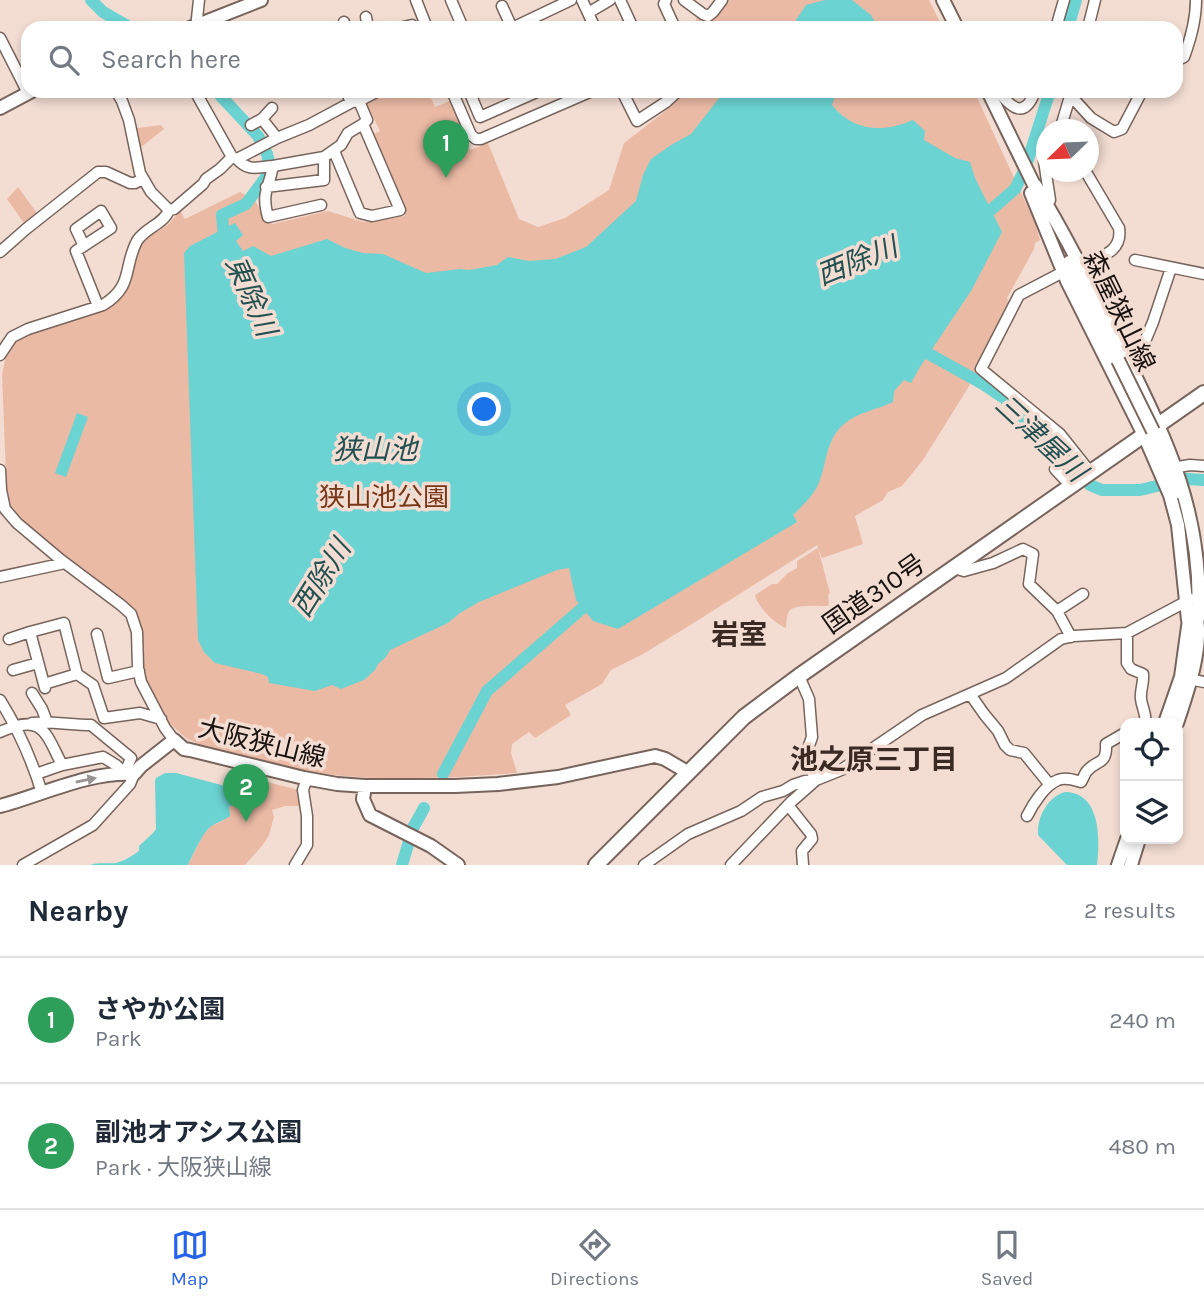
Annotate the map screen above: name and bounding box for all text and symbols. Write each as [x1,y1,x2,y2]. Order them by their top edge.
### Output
search box [21,21,1183,98]
icon: search [45,41,83,79]
text: Search here [101,44,241,75]
north arrow [1036,119,1099,182]
pin: 1 [423,120,469,178]
water label: 西除川 [812,229,905,292]
street label: 森屋狭山線 [1077,246,1161,376]
water label: 東除川 [219,251,284,344]
water label: 三津屋川 [989,388,1095,490]
your location [467,392,501,426]
water label: 狭山池 [333,433,420,466]
park label: 狭山池公園 [319,482,449,513]
water label: 西除川 [285,531,359,622]
street label: 国道310号 [817,548,931,640]
district label: 岩室 [711,618,767,651]
street label: 大阪狭山線 [195,712,329,774]
map controls [1120,718,1183,844]
button: locate [1120,718,1183,781]
district label: 池之原三丁目 [790,743,958,776]
pin: 2 [223,764,269,822]
one-way arrow [75,774,97,785]
button: layers [1120,781,1183,844]
text: Nearby [28,893,128,929]
text: 2 results [1084,897,1176,924]
text: さやか公園 [95,994,225,1025]
text: 1 [47,1007,55,1034]
text: 240 m [1109,1007,1176,1034]
text: Park [95,1025,142,1052]
text: 副池オアシス公園 [95,1117,302,1148]
text: 2 [44,1133,58,1160]
text: 480 m [1108,1133,1176,1160]
text: Park · 大阪狭山線 [95,1154,272,1181]
tab: Map [171,1226,209,1290]
tab: Directions [550,1226,639,1290]
tab: Saved [981,1226,1033,1290]

